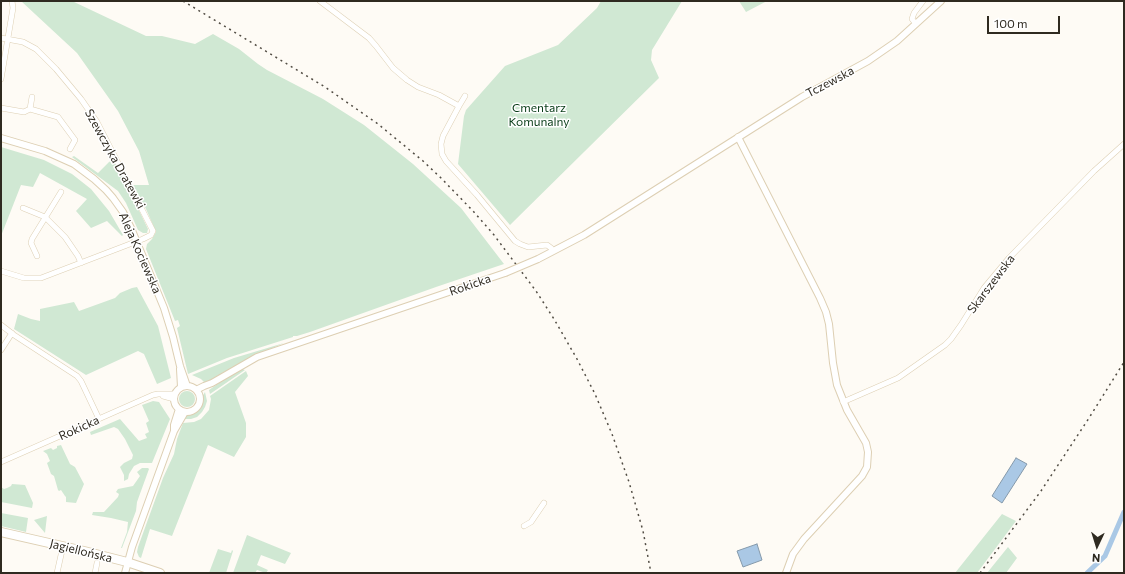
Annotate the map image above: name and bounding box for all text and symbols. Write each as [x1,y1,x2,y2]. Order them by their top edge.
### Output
scale bar [989,8,1062,34]
text: 100 m [994,16,1028,30]
street label: Tczewska [803,63,857,101]
park label: Cmentarz Komunalny [508,101,570,129]
street label: Szewczyka Dratewki [82,107,148,211]
street label: Aleja Kociewska [116,210,164,296]
street label: Skarszewska [964,252,1018,316]
street label: Rokicka [447,271,493,299]
street label: Rokicka [56,413,102,443]
north arrow [1077,526,1117,566]
street label: Jagiellońska [48,536,114,566]
text: N [1092,552,1101,565]

